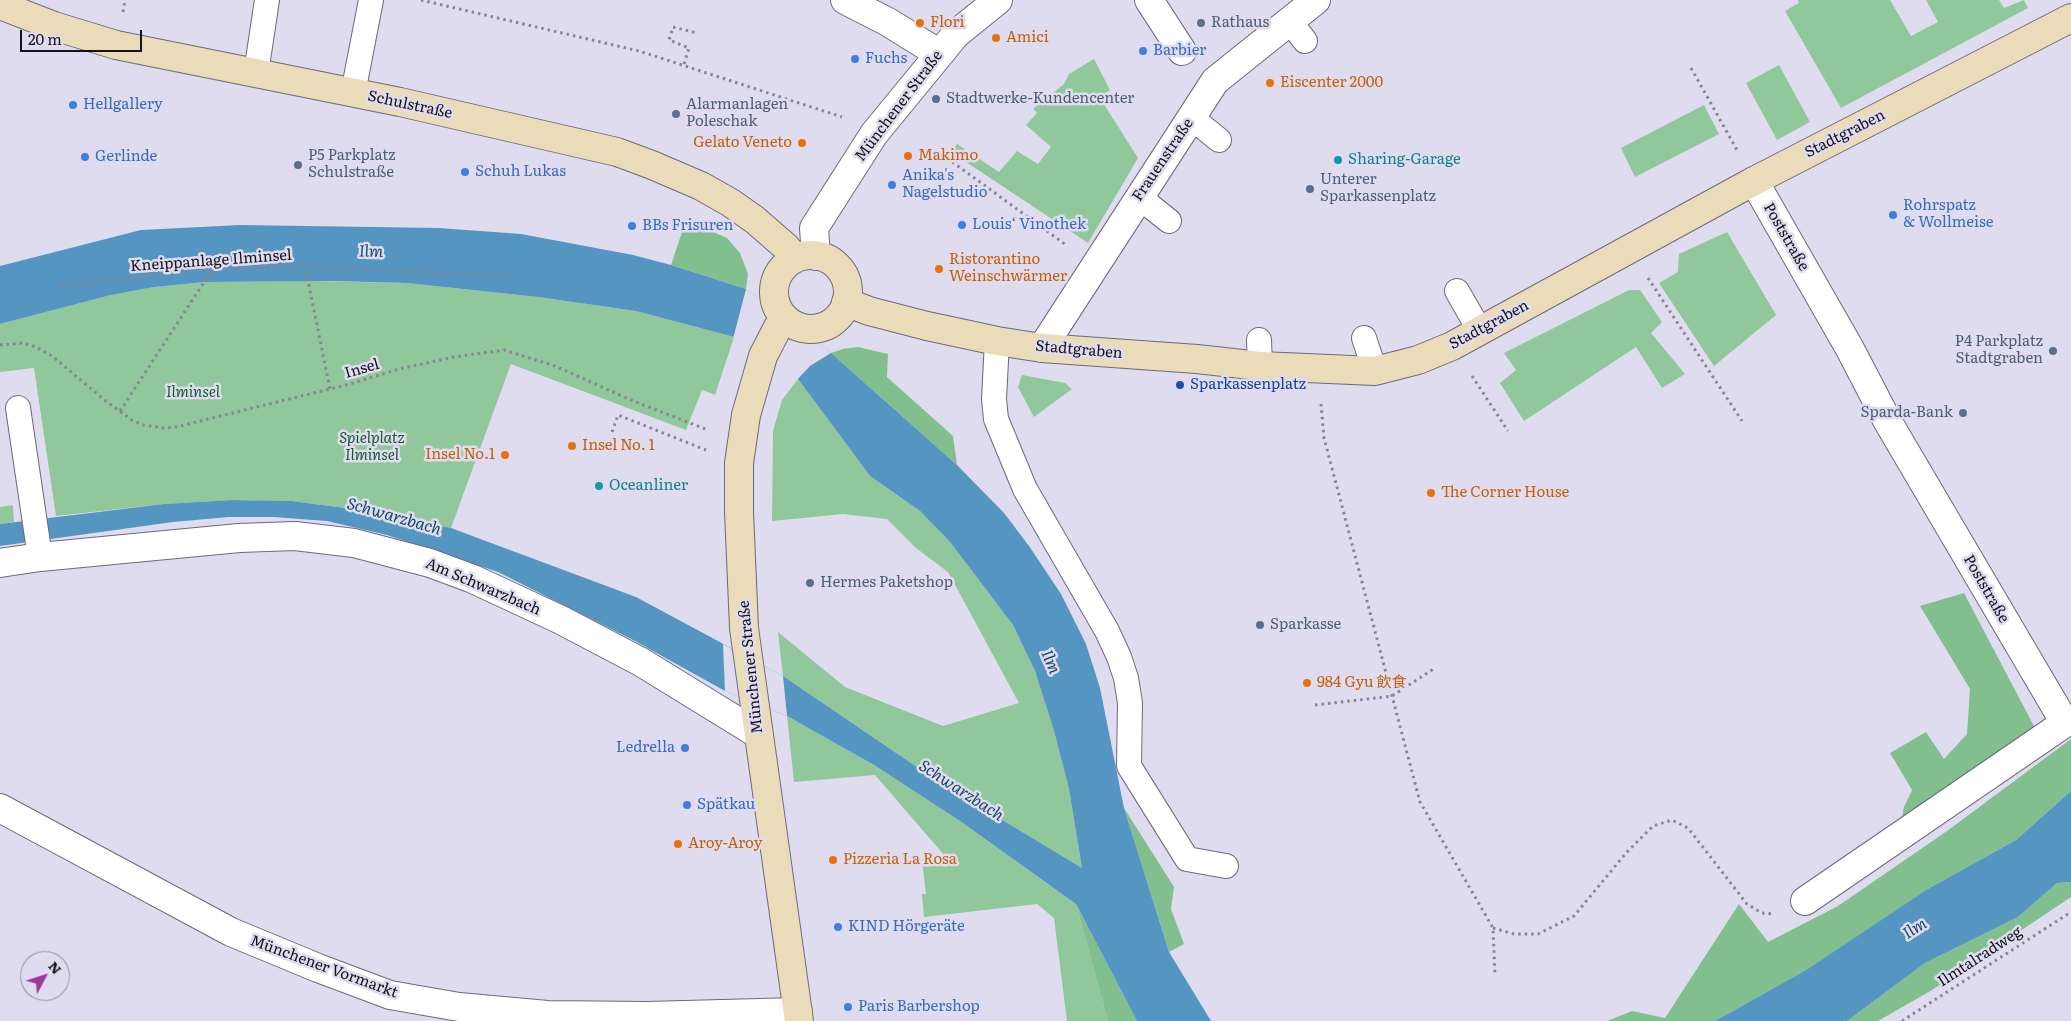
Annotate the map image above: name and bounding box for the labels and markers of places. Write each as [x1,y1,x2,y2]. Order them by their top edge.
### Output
place label: Flori [930,14,965,32]
place label: Rathaus [1211,14,1269,32]
marker: Flori [914,17,926,29]
marker: Rathaus [1195,17,1207,29]
place label: Amici [1006,29,1049,47]
marker: Amici [990,32,1002,44]
place label: Barbier [1153,42,1206,60]
marker: Barbier [1137,45,1149,57]
place label: Fuchs [865,50,907,68]
marker: Fuchs [849,53,861,65]
place label: Eiscenter 2000 [1280,74,1383,92]
marker: Eiscenter 2000 [1264,77,1276,89]
place label: Stadtwerke-Kundencenter [946,90,1134,108]
marker: Stadtwerke-Kundencenter [930,93,942,105]
place label: Hellgallery [83,96,163,114]
place label: Alarmanlagen Poleschak [686,96,788,131]
marker: Hellgallery [67,99,79,111]
marker: Alarmanlagen Poleschak [670,108,682,120]
place label: Gelato Veneto [693,134,792,152]
marker: Gelato Veneto [796,137,808,149]
place label: P5 Parkplatz Schulstraße [308,147,395,182]
place label: Makimo [918,147,978,165]
place label: Gerlinde [95,148,157,166]
marker: Makimo [902,150,914,162]
marker: Gerlinde [79,151,91,163]
place label: Sharing-Garage [1348,151,1461,169]
marker: Sharing-Garage [1332,154,1344,166]
marker: P5 Parkplatz Schulstraße [292,159,304,171]
place label: Schuh Lukas [475,163,566,181]
marker: Schuh Lukas [459,166,471,178]
place label: Anika's Nagelstudio [902,167,988,202]
place label: Unterer Sparkassenplatz [1320,171,1436,206]
marker: Anika's Nagelstudio [886,179,898,191]
marker: Unterer Sparkassenplatz [1304,183,1316,195]
place label: Rohrspatz & Wollmeise [1903,197,1994,232]
marker: Rohrspatz & Wollmeise [1887,209,1899,221]
place label: Louis‘ Vinothek [972,216,1086,234]
place label: BBs Frisuren [642,217,733,235]
marker: Louis‘ Vinothek [956,219,968,231]
marker: BBs Frisuren [626,220,638,232]
place label: Ristorantino Weinschwärmer [949,251,1067,286]
marker: Ristorantino Weinschwärmer [933,263,945,275]
place label: P4 Parkplatz Stadtgraben [1955,333,2043,368]
marker: P4 Parkplatz Stadtgraben [2047,345,2059,357]
place label: Sparkassenplatz [1190,376,1306,394]
marker: Sparkassenplatz [1174,379,1186,391]
place label: Sparda-Bank [1860,404,1953,422]
marker: Sparda-Bank [1957,407,1969,419]
place label: Insel No. 1 [582,437,655,455]
marker: Insel No. 1 [566,440,578,452]
place label: Insel No.1 [425,446,495,464]
marker: Insel No.1 [499,449,511,461]
place label: Oceanliner [609,477,688,495]
marker: Oceanliner [593,480,605,492]
place label: The Corner House [1441,484,1569,502]
marker: The Corner House [1425,487,1437,499]
place label: Hermes Paketshop [820,574,953,592]
marker: Hermes Paketshop [804,577,816,589]
place label: Sparkasse [1270,616,1341,634]
marker: Sparkasse [1254,619,1266,631]
place label: 984 Gyu 飲食 [1317,674,1407,692]
marker: 984 Gyu 飲食 [1301,677,1313,689]
place label: Ledrella [616,739,675,757]
marker: Ledrella [679,742,691,754]
place label: Spätkau [697,796,755,814]
marker: Spätkau [681,799,693,811]
place label: Aroy-Aroy [688,835,762,853]
marker: Aroy-Aroy [672,838,684,850]
place label: Pizzeria La Rosa [843,851,957,869]
marker: Pizzeria La Rosa [827,854,839,866]
place label: KIND Hörgeräte [848,918,965,936]
marker: KIND Hörgeräte [832,921,844,933]
place label: Paris Barbershop [858,998,980,1016]
marker: Paris Barbershop [842,1001,854,1013]

